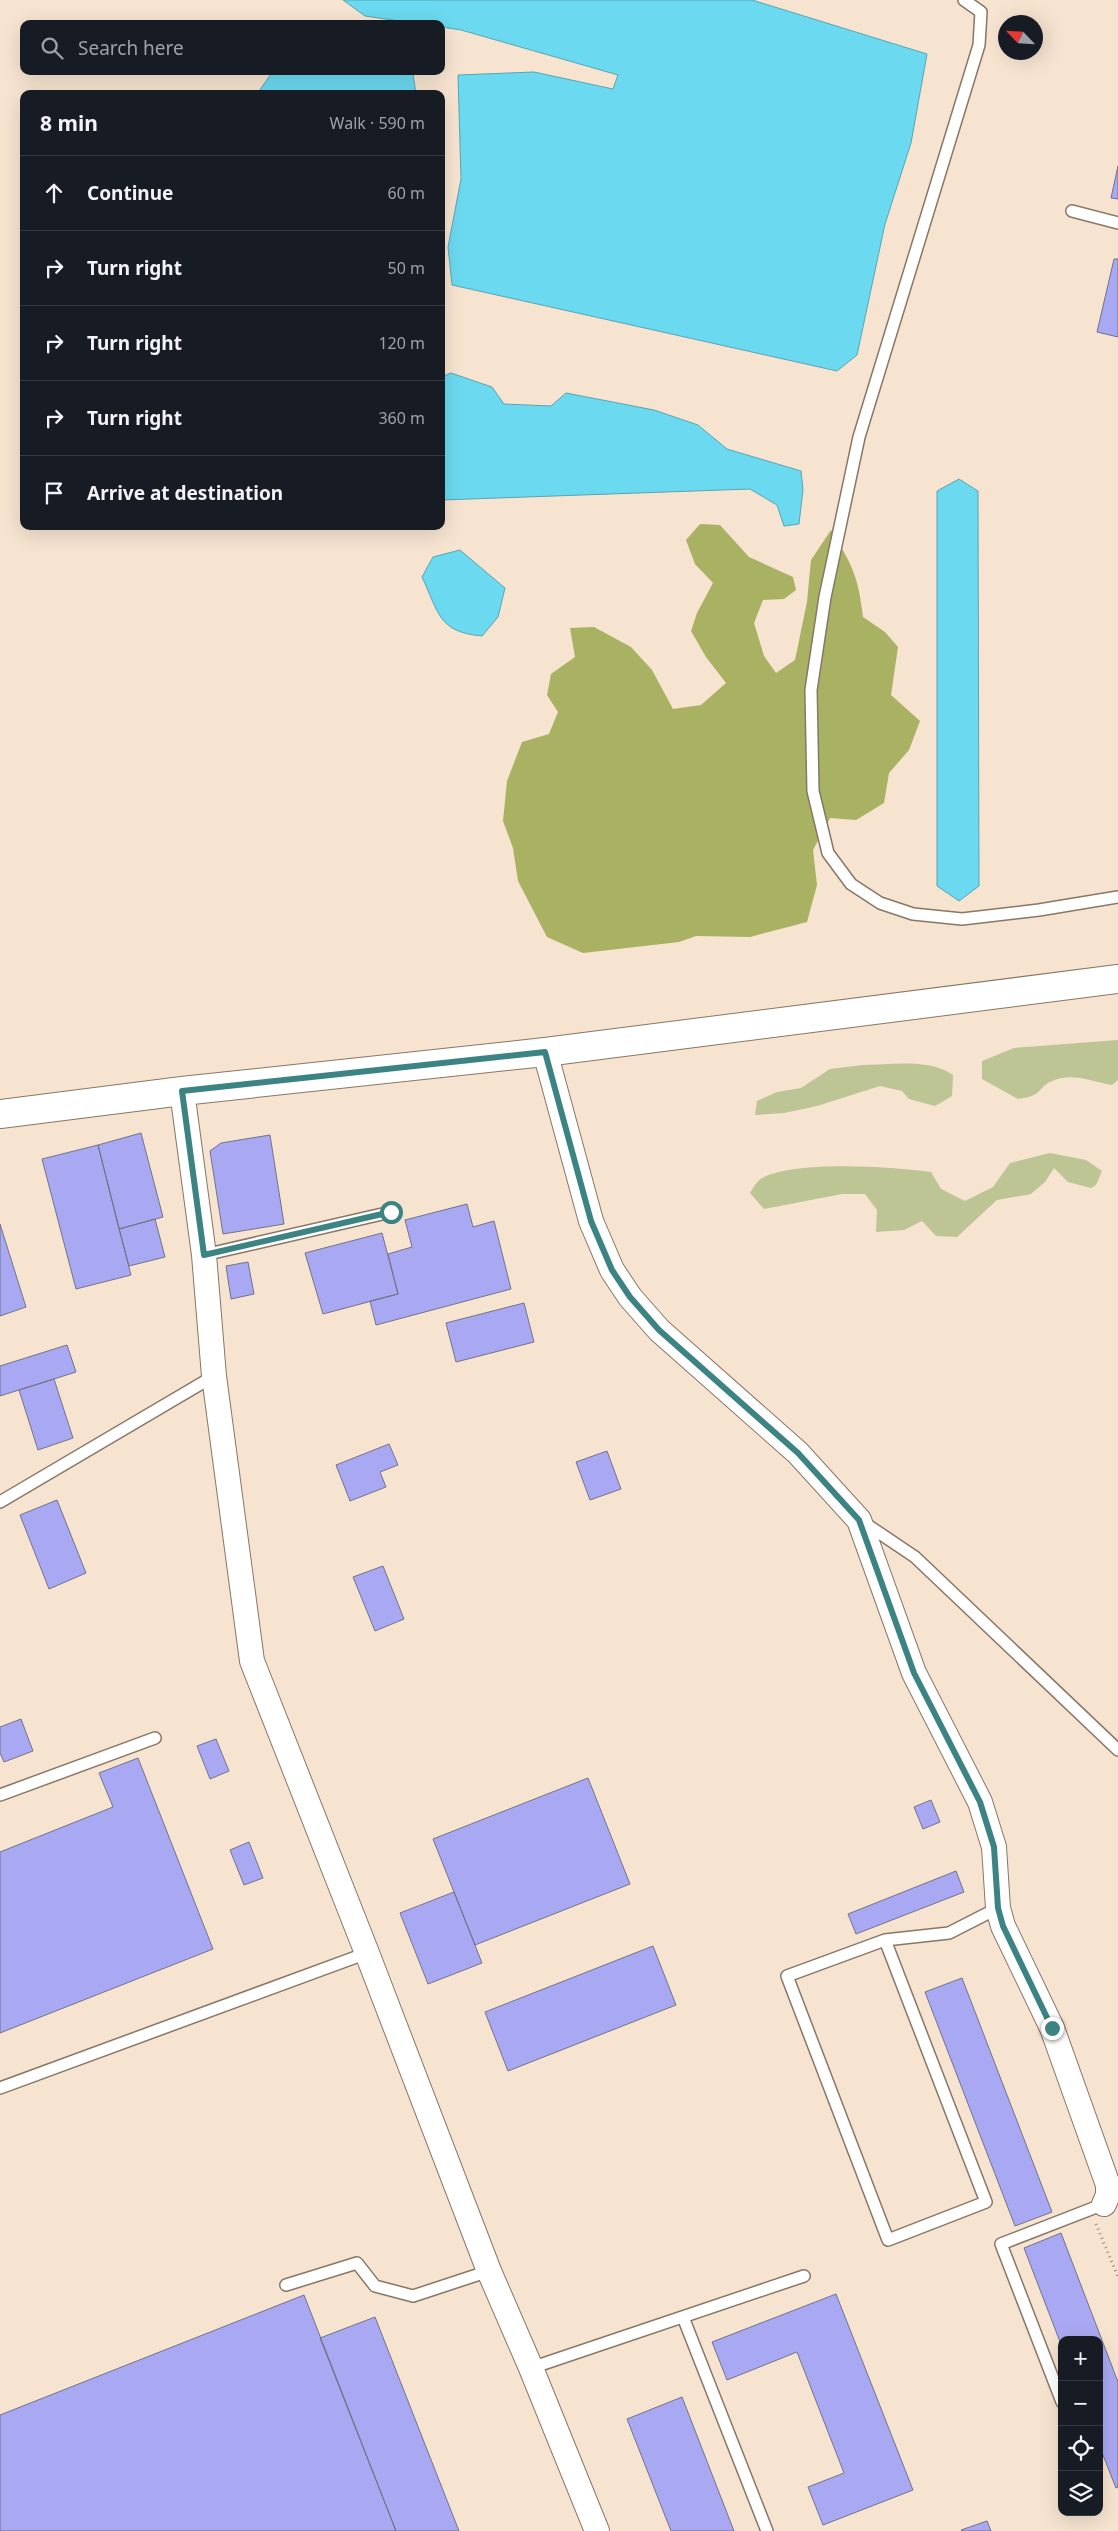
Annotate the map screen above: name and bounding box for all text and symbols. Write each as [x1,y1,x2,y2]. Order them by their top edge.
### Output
north arrow [998,15,1043,60]
search box [20,20,445,75]
icon: search [38,34,66,62]
text: Search here [78,35,184,61]
text: 8 min [40,109,98,137]
text: Walk · 590 m [330,112,425,134]
icon: ahead [40,179,68,207]
text: Continue [87,180,173,206]
text: 60 m [388,182,425,204]
icon: right [40,254,68,282]
text: Turn right [87,255,182,281]
text: 50 m [388,257,425,279]
icon: right [40,329,68,357]
text: Turn right [87,330,182,356]
text: 120 m [378,332,425,354]
icon: right [40,404,68,432]
text: Turn right [87,405,182,431]
text: 360 m [378,407,425,429]
icon: arrive [40,479,68,507]
text: Arrive at destination [87,480,283,506]
route start [380,1201,403,1224]
route end [1041,2017,1064,2040]
map controls [1058,2336,1103,2516]
button: + [1058,2336,1103,2381]
button: − [1058,2381,1103,2426]
button: locate [1058,2426,1103,2471]
button: layers [1058,2471,1103,2516]

